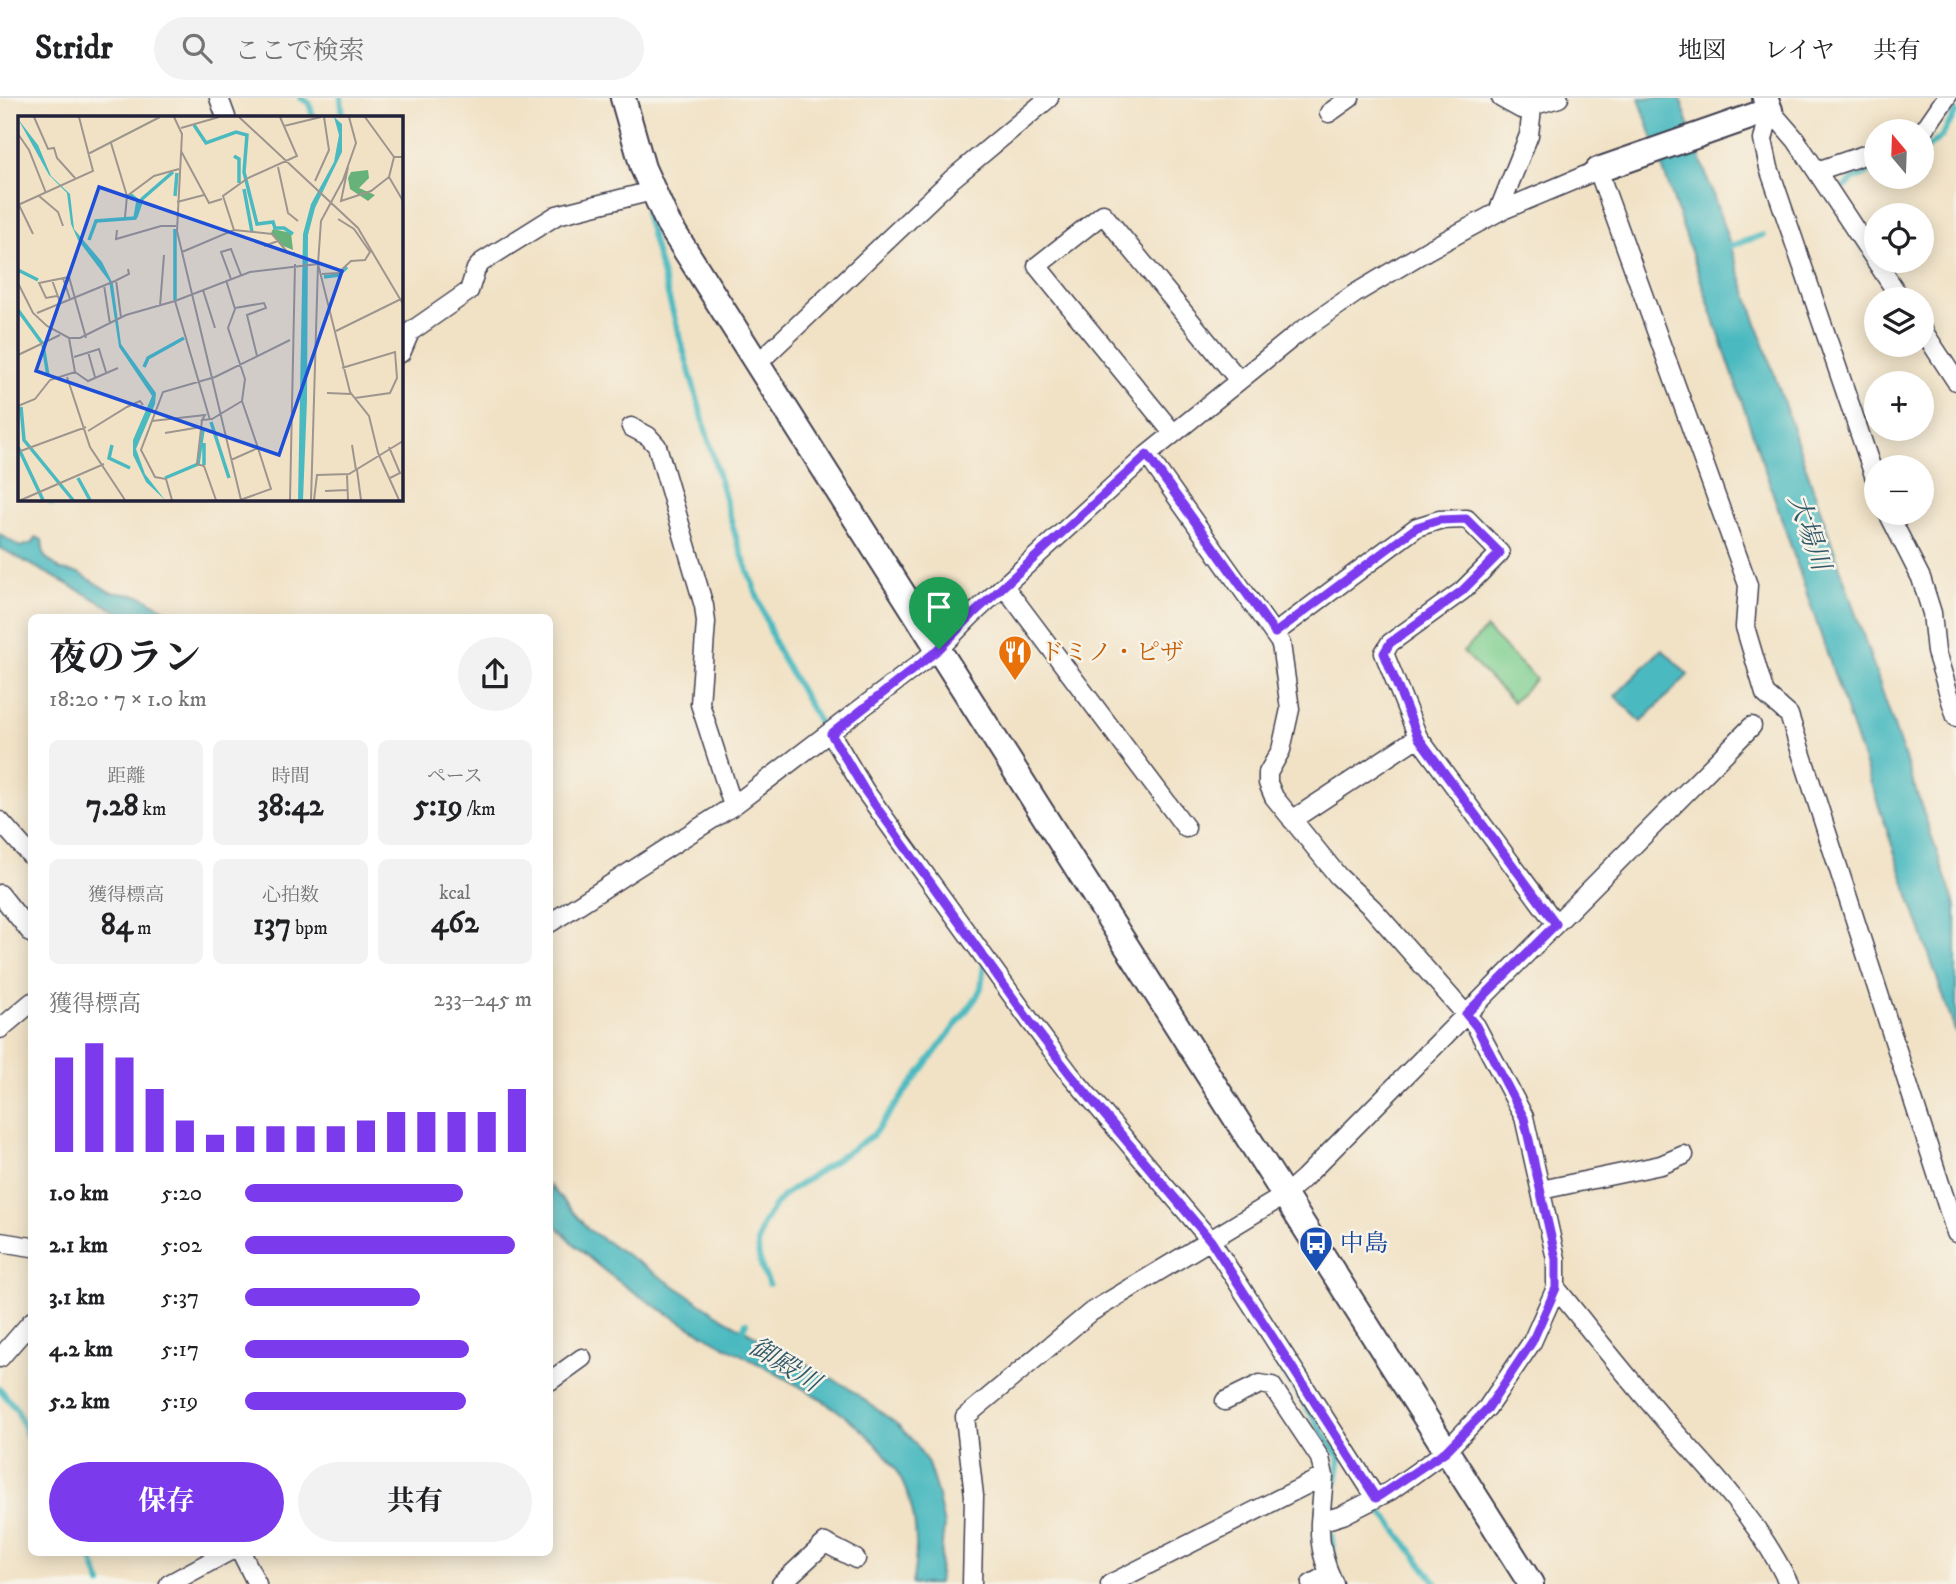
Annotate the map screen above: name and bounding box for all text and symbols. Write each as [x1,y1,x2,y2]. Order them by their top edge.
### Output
search box [154,17,644,80]
text: Stridr [35,28,112,69]
icon: search [178,29,216,67]
text: ここで検索 [234,35,364,68]
text: 地図 [1678,36,1726,66]
text: レイヤ [1764,36,1835,66]
text: 共有 [1873,36,1921,66]
inset map [18,116,402,500]
north arrow [1864,119,1934,189]
map controls [1864,119,1934,525]
button: locate [1864,203,1934,273]
button: layers [1864,287,1934,357]
button: + [1864,371,1934,441]
button: − [1864,455,1934,525]
water label: 大場川 [1780,490,1838,578]
pin [909,577,969,649]
icon: arrive [920,588,958,626]
restaurant icon: ドミノ・ピザ [996,633,1034,682]
text: 夜のラン [49,635,201,683]
button: share [458,637,532,711]
place label: ドミノ・ピザ [1040,638,1184,668]
text: 18:20 · 7 × 1.0 km [49,685,207,714]
text: 距離 [107,765,145,788]
text: 時間 [271,765,310,788]
text: ペース [427,765,483,788]
text: 7.28 [86,788,139,825]
text: 38:42 [257,788,324,825]
text: 5:19 [414,788,463,825]
text: km [139,798,166,821]
text: /km [463,798,496,821]
text: kcal [439,882,470,905]
text: 獲得標高 [88,884,164,907]
text: 心拍数 [262,884,319,907]
text: 462 [431,905,479,942]
text: 84 [101,907,133,944]
text: 137 [253,907,291,944]
text: m [133,917,151,940]
text: bpm [291,917,328,940]
text: 233–245 m [433,985,532,1014]
text: 獲得標高 [49,990,141,1019]
text: 1.0 km [49,1179,109,1208]
text: 5:20 [161,1179,202,1208]
bus stop icon: 中島 [1297,1224,1335,1273]
place label: 中島 [1340,1229,1388,1259]
text: 2.1 km [49,1231,108,1260]
text: 5:02 [161,1231,202,1260]
text: 3.1 km [49,1283,105,1312]
text: 5:37 [161,1283,199,1312]
water label: 御殿川 [742,1331,829,1402]
text: 4.2 km [49,1335,113,1364]
text: 5:17 [161,1335,199,1364]
text: 5.2 km [49,1387,110,1416]
text: 5:19 [161,1387,198,1416]
button: 保存 [49,1462,284,1542]
button: 共有 [298,1462,532,1542]

